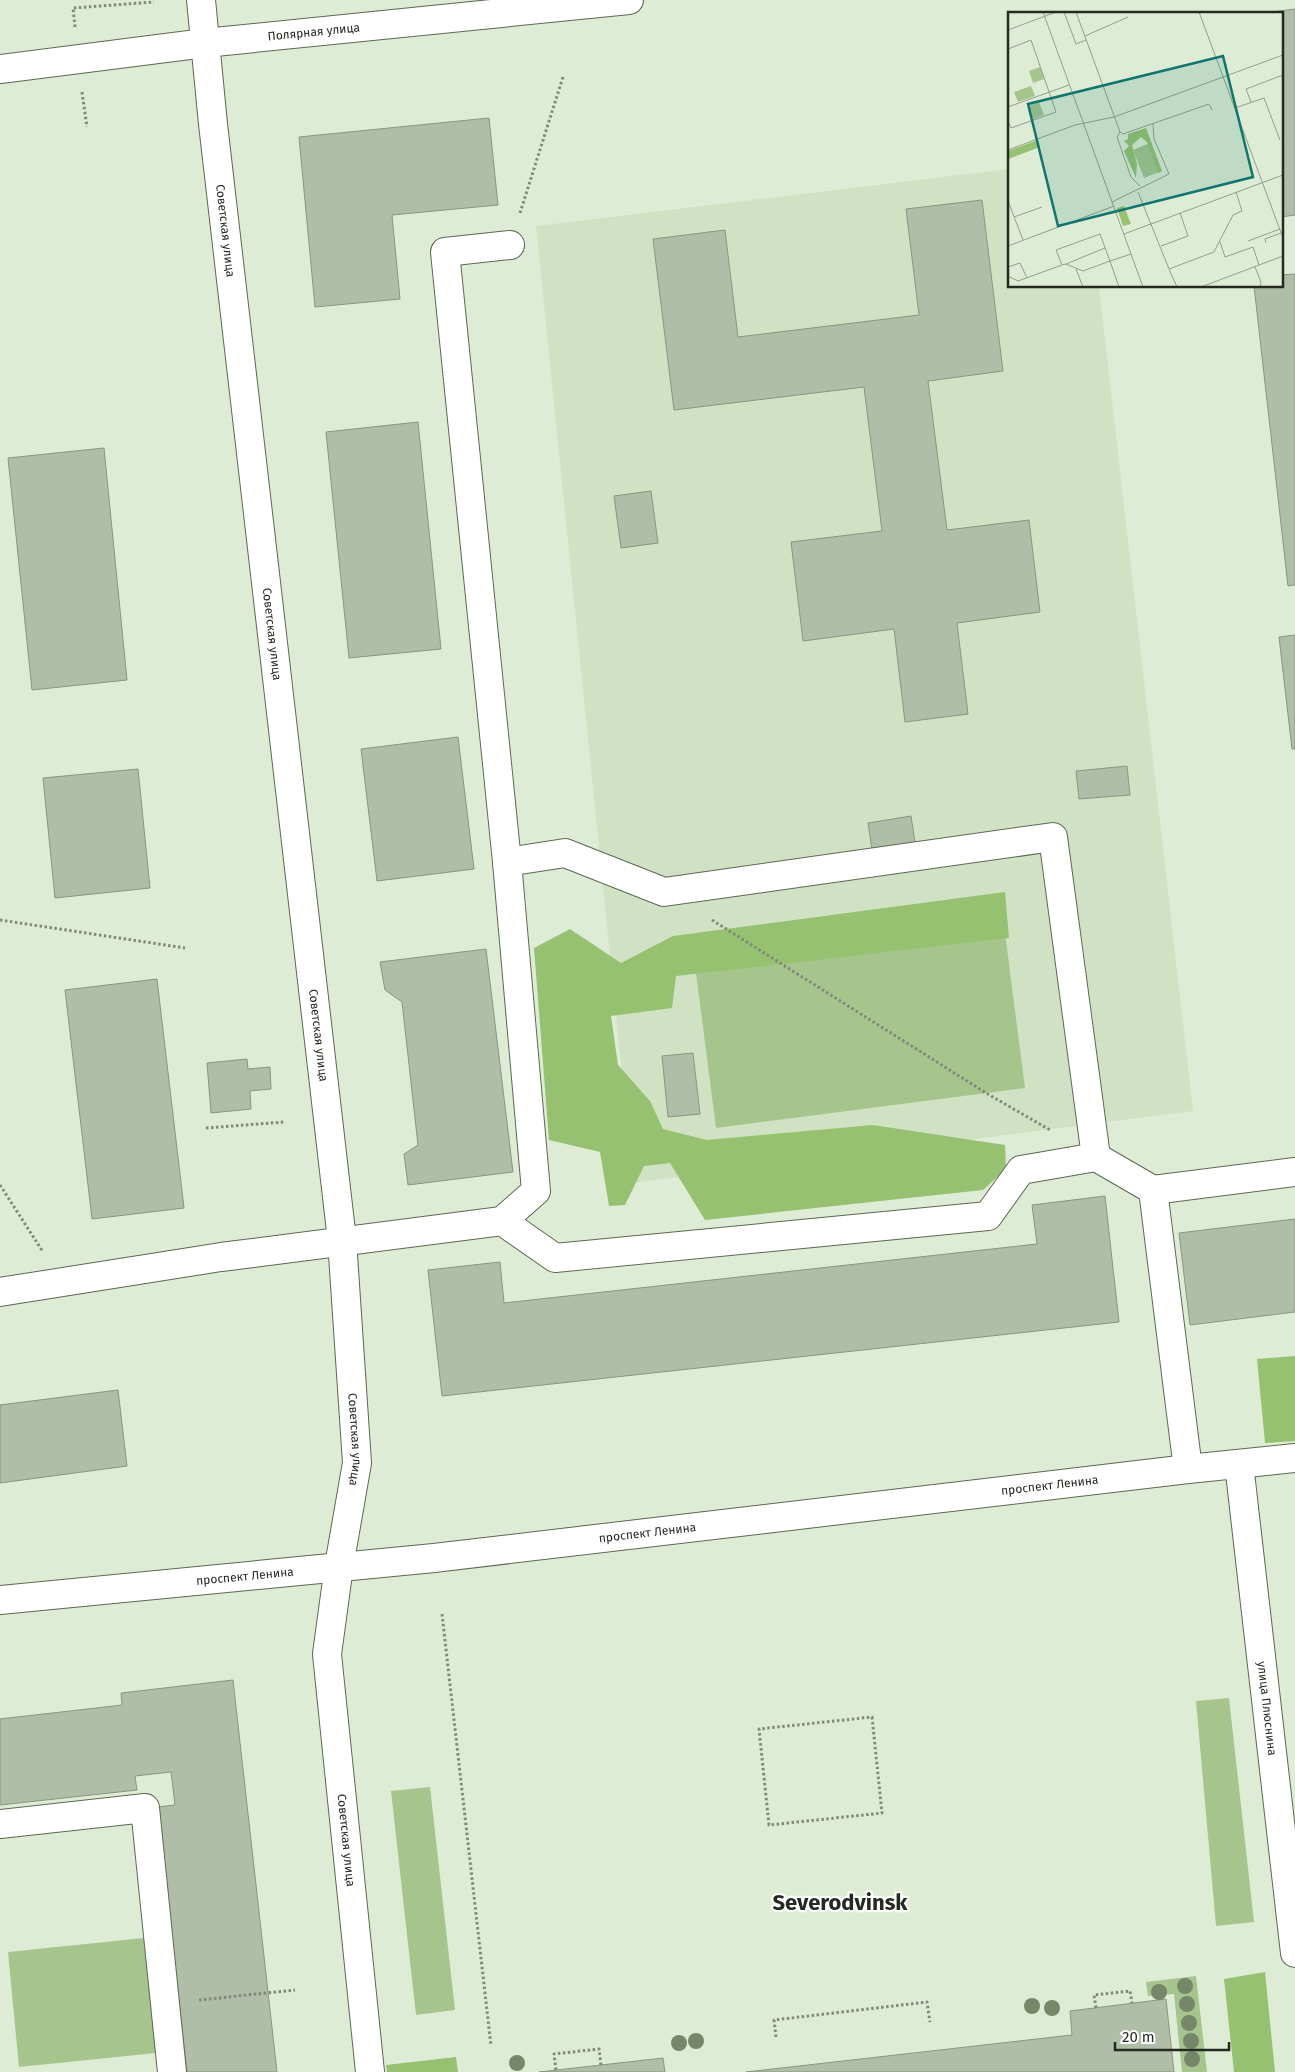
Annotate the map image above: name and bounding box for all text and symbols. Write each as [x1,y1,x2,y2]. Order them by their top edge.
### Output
inset map [1008,12,1282,288]
street label: Полярная улица [267,20,361,44]
street label: Советская улица [213,184,238,278]
street label: Советская улица [260,587,284,681]
street label: Советская улица [306,988,331,1082]
street label: Советская улица [345,1393,364,1487]
street label: проспект Ленина [1000,1473,1099,1498]
street label: проспект Ленина [598,1520,697,1545]
street label: проспект Ленина [195,1565,294,1588]
street label: улица Плюснина [1255,1660,1279,1756]
street label: Советская улица [334,1793,358,1887]
district label: Severodvinsk [773,1889,908,1916]
scale bar [1115,2020,1229,2052]
text: 20 m [1122,2028,1155,2046]

